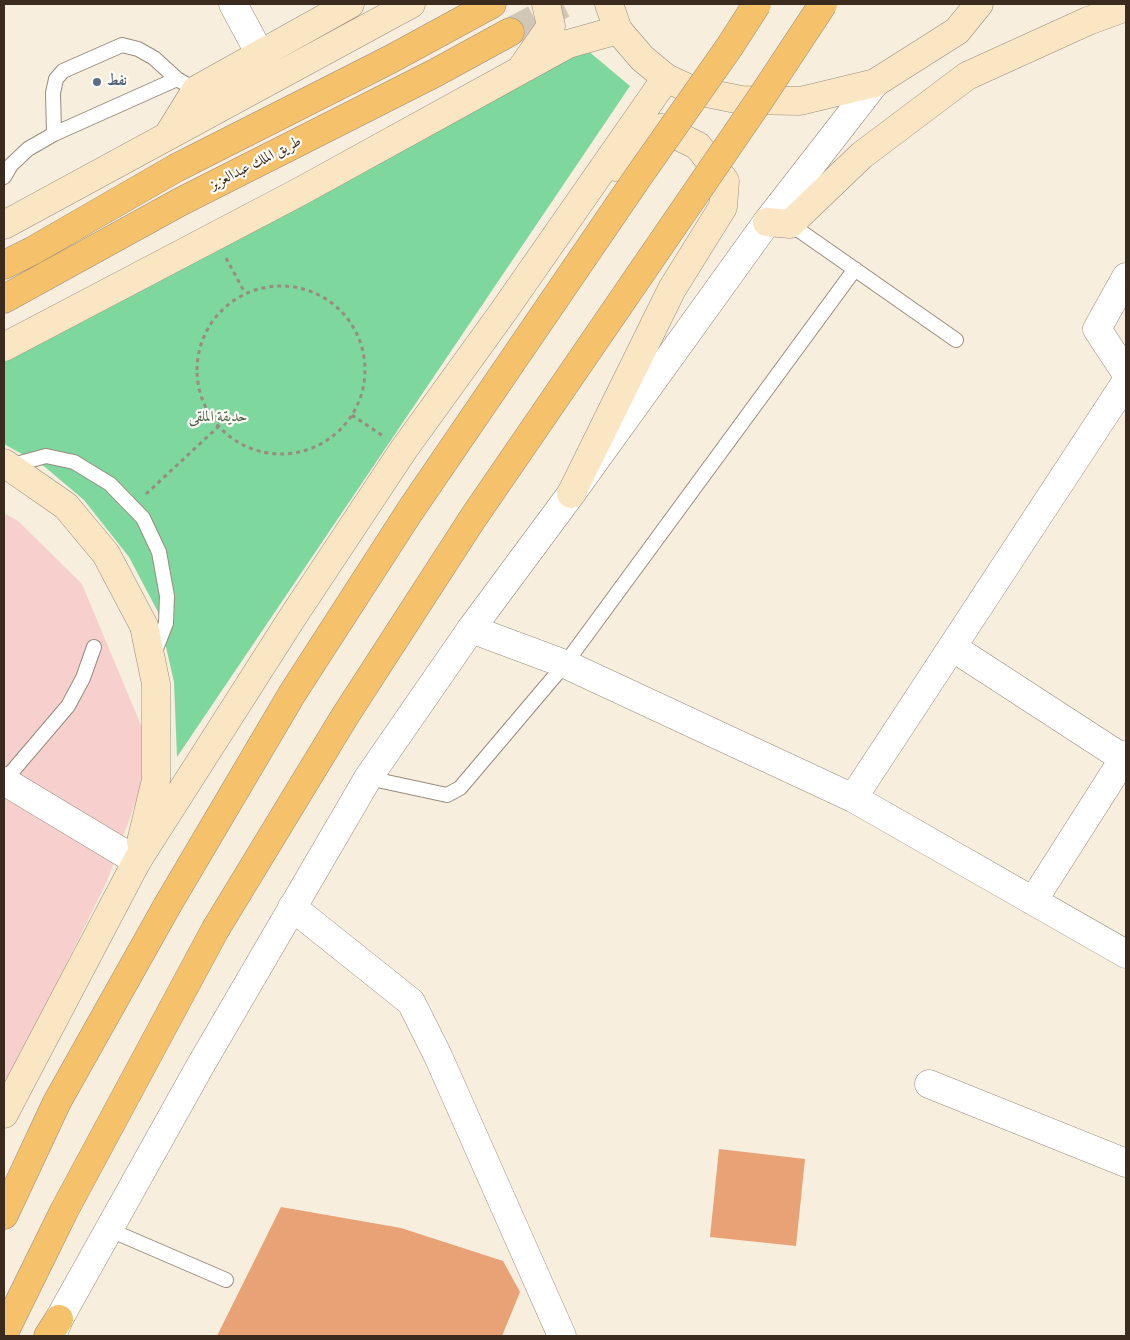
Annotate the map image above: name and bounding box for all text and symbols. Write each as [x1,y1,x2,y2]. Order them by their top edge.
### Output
place label: نفط [107,73,127,91]
marker: نفط [91,76,103,88]
street label: طريق الملك عبدالعزيز [207,133,305,195]
park label: حديقة الملقى [189,409,247,427]

